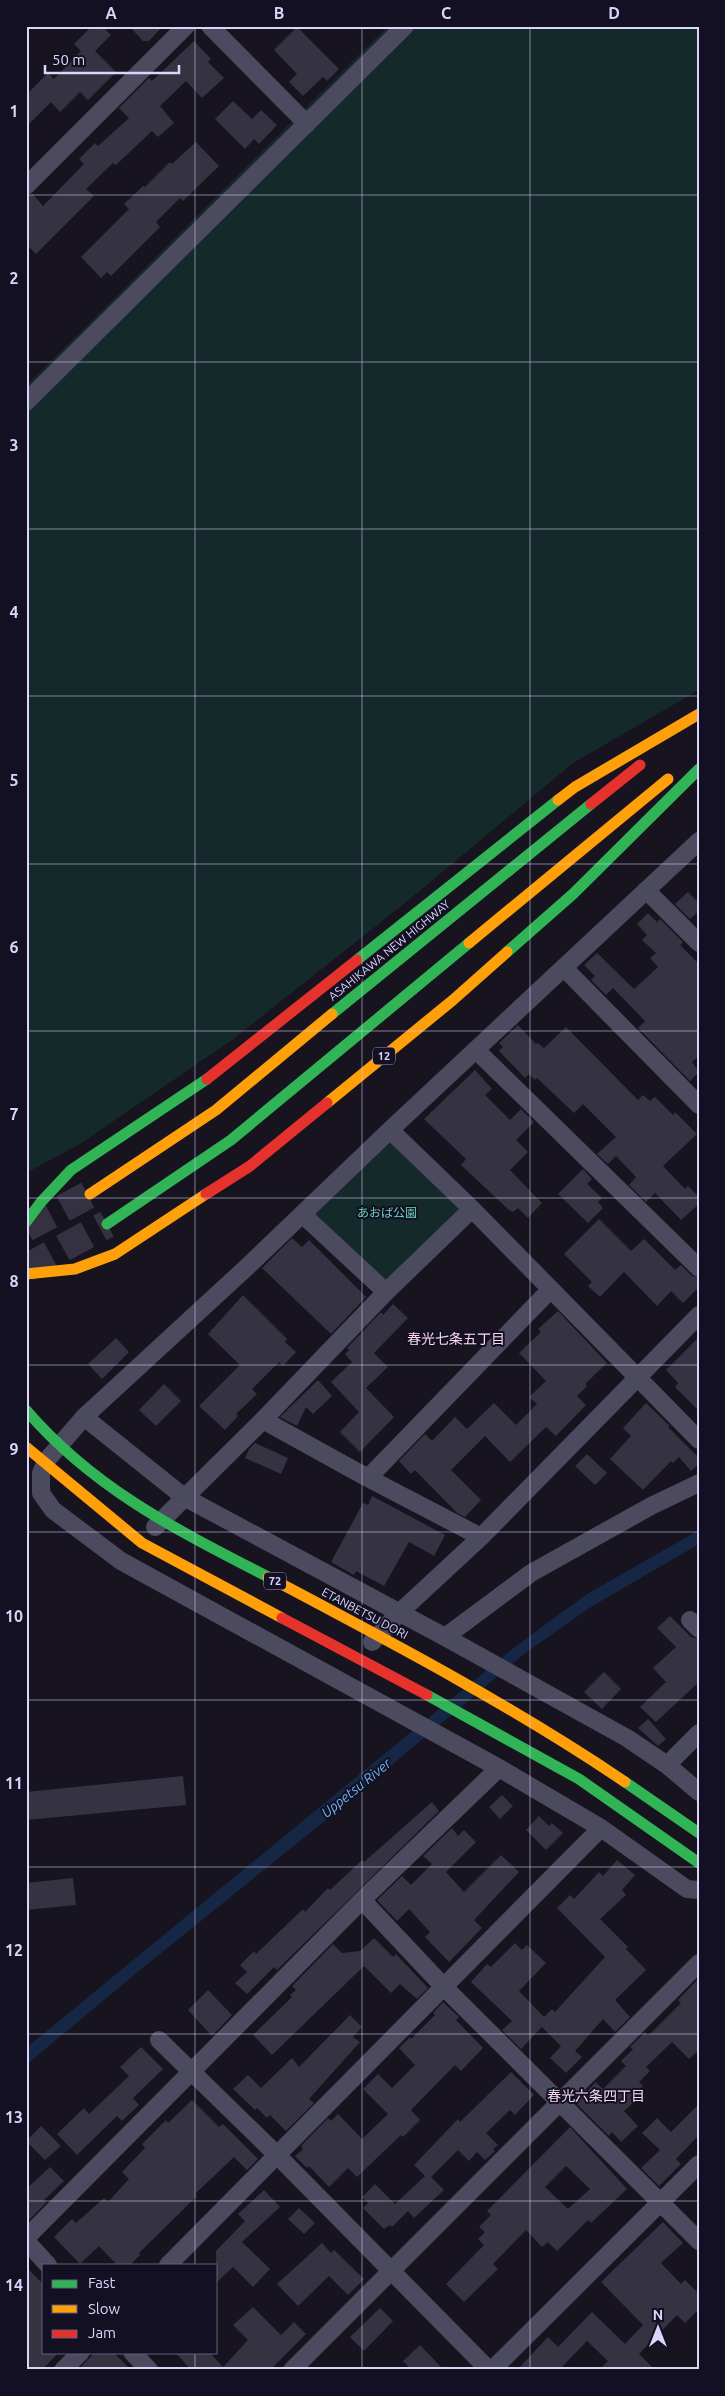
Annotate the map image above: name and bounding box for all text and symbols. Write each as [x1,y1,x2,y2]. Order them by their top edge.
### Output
text: A [105,4,117,22]
text: B [274,4,284,22]
text: C [441,4,451,22]
text: D [608,4,620,22]
scale bar [45,42,179,74]
text: 50 m [52,51,85,68]
text: 1 [9,102,19,120]
text: 2 [9,269,19,287]
text: 3 [9,436,19,454]
text: 4 [9,603,19,621]
text: 5 [9,771,19,789]
street label: ASAHIKAWA NEW HIGHWAY [326,897,452,1003]
text: 6 [9,938,19,956]
road number: 12 [373,1048,395,1064]
text: 7 [9,1105,19,1123]
park label: あおば公園 [357,1206,417,1219]
text: 8 [9,1272,19,1290]
district label: 春光七条五丁目 [407,1331,505,1347]
text: 9 [9,1440,19,1458]
road number: 72 [264,1572,286,1590]
street label: ETANBETSU DORI [320,1585,410,1641]
text: 10 [5,1607,23,1625]
water label: Uppetsu River [318,1755,394,1821]
text: 11 [5,1774,23,1792]
text: 12 [5,1941,23,1959]
district label: 春光六条四丁目 [547,2088,645,2104]
text: 13 [5,2108,23,2126]
legend [42,2264,218,2354]
text: Fast [88,2274,116,2291]
text: 14 [5,2276,23,2294]
text: Slow [88,2300,121,2317]
north arrow [632,2304,682,2354]
text: N [653,2307,663,2323]
text: Jam [88,2324,116,2341]

